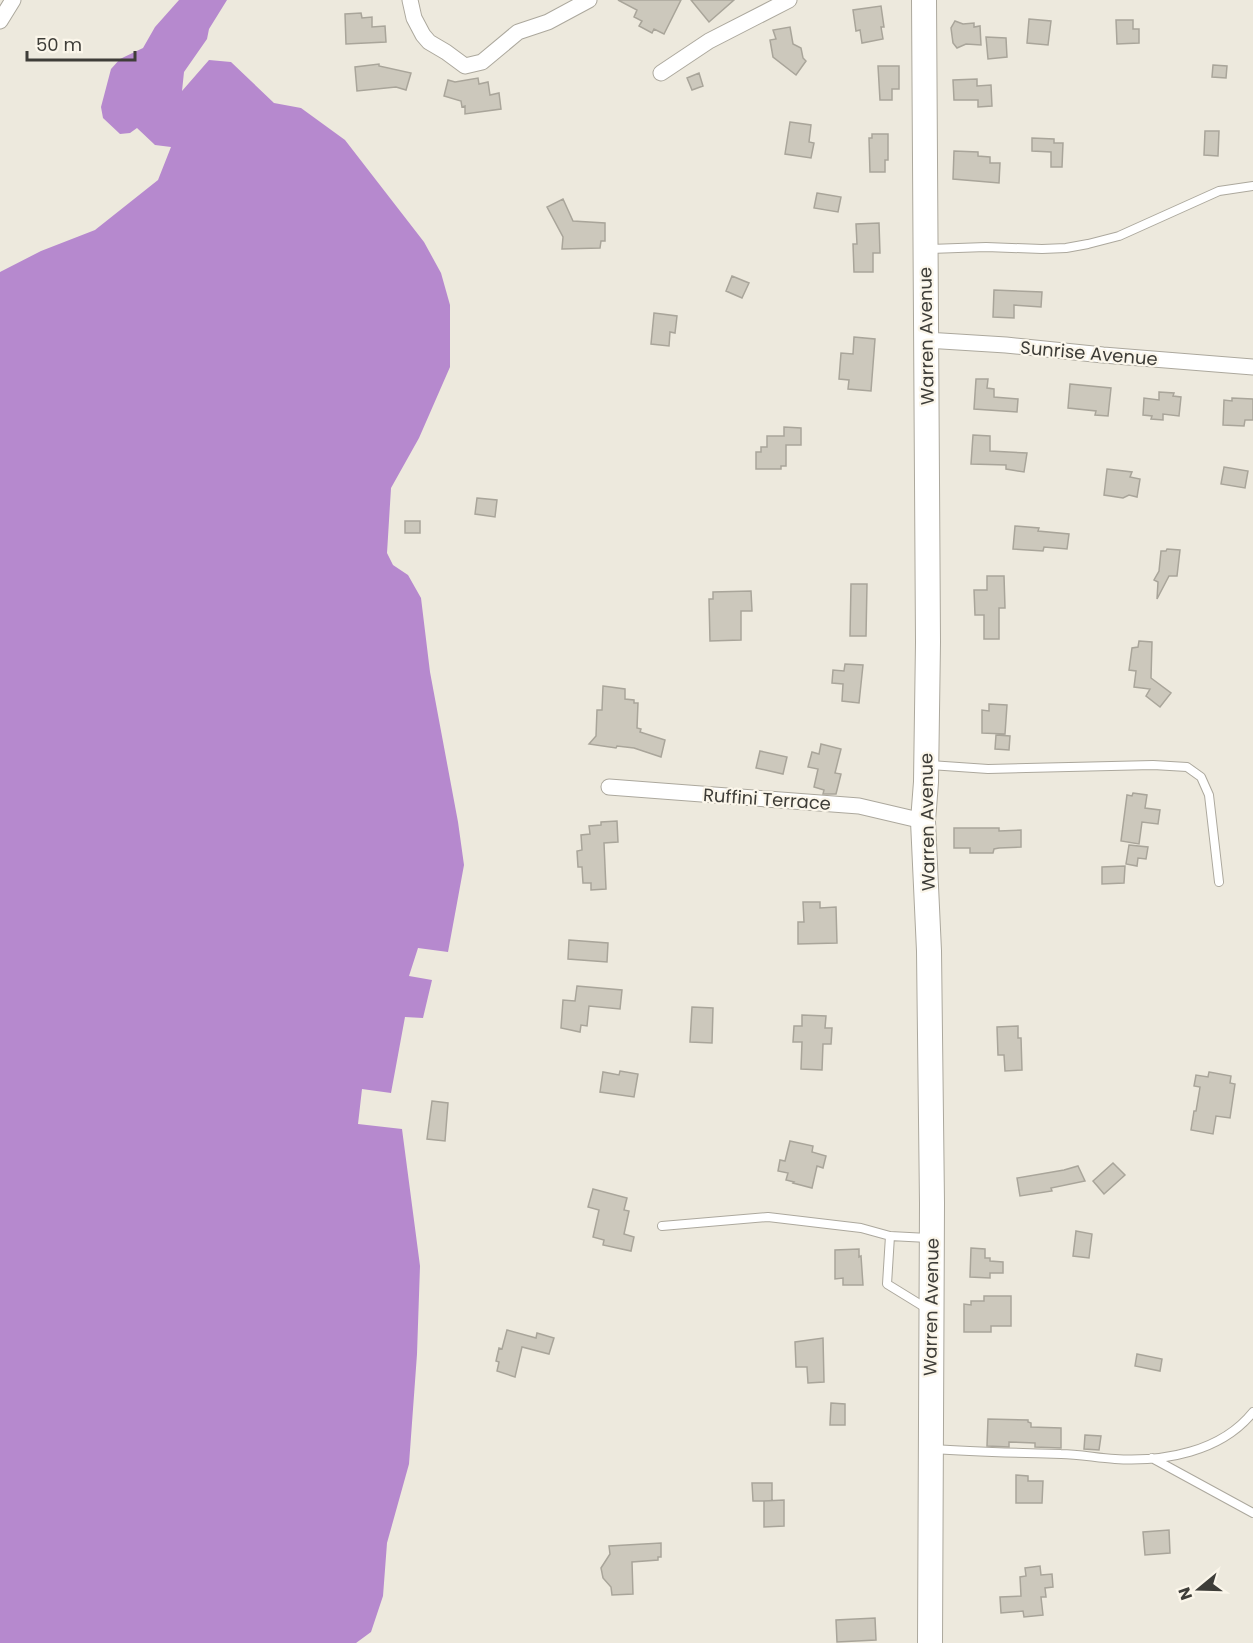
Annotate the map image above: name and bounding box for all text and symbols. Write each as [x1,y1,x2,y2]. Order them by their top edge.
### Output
scale bar [27,24,135,62]
text: 50 m [36,32,82,57]
street label: Warren Avenue [912,267,940,405]
street label: Sunrise Avenue [1019,335,1159,371]
street label: Warren Avenue [913,753,941,891]
street label: Ruffini Terrace [702,782,832,816]
street label: Warren Avenue [917,1238,945,1376]
north arrow [1169,1559,1229,1619]
text: N [1172,1584,1198,1603]

